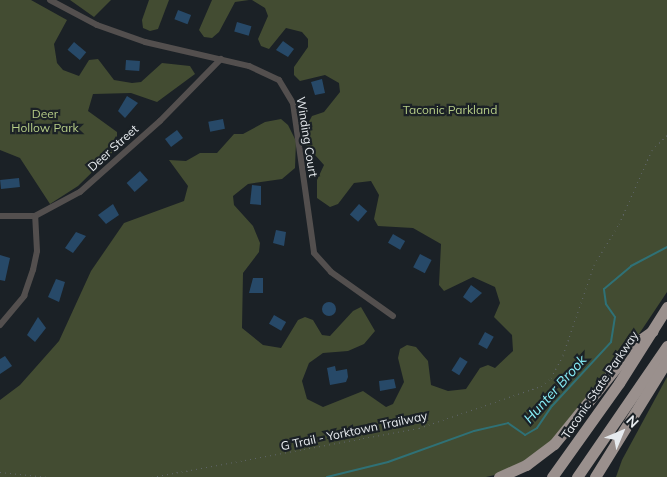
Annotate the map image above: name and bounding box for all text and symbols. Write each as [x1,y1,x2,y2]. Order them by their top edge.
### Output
street label: Winding Court [294,96,320,178]
park label: Taconic Parkland [403,103,497,117]
park label: Deer Hollow Park [11,107,79,135]
street label: Deer Street [85,122,141,174]
street label: Taconic State Parkway [559,328,641,442]
water label: Hunter Brook [520,351,590,427]
north arrow [597,407,647,457]
street label: G Trail - Yorktown Trailway [279,408,429,454]
text: N [622,411,643,431]

